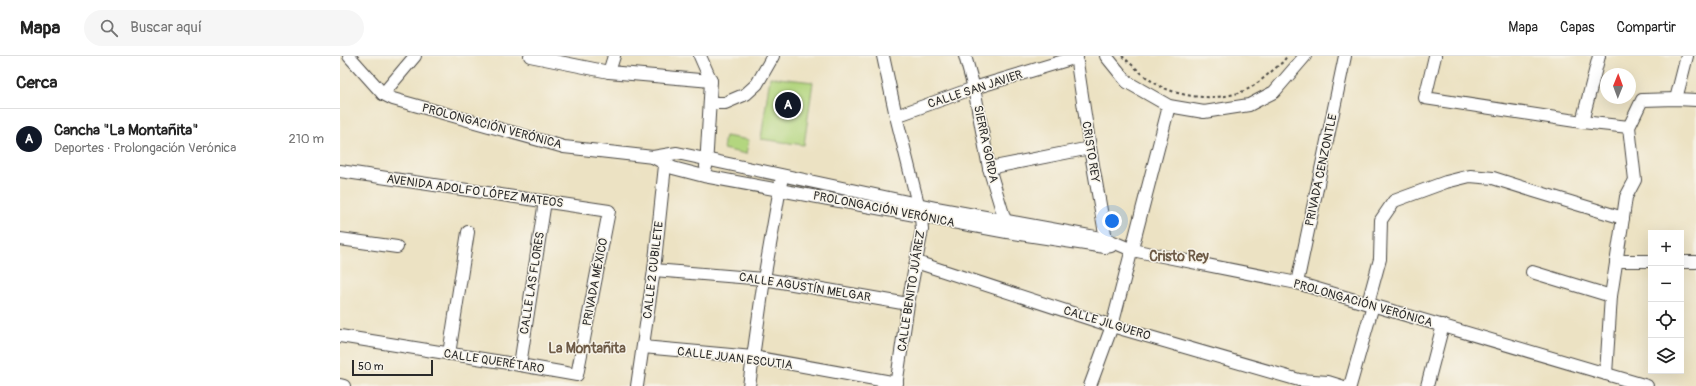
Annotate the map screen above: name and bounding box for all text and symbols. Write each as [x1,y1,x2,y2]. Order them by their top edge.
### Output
search box [84,10,364,46]
text: Mapa [20,16,60,40]
icon: search [98,17,120,39]
text: Buscar aquí [130,18,202,37]
text: Mapa [1508,19,1538,36]
text: Capas [1560,19,1595,36]
text: Compartir [1617,19,1676,36]
street label: CALLE SAN JAVIER [926,67,1025,112]
north arrow [1600,68,1636,104]
text: Cerca [16,72,57,93]
pin: A [775,90,801,120]
street label: PROLONGACIÓN VERÓNICA [420,100,564,152]
street label: SIERRA GORDA [970,104,1001,184]
street label: PRIVADA CENZONTLE [1302,113,1341,228]
street label: CRISTO REY [1078,120,1103,184]
text: Cancha "La Montañita" [54,121,198,140]
text: A [25,131,33,147]
text: 210 m [288,131,324,147]
text: Deportes · Prolongación Verónica [54,140,236,156]
street label: AVENIDA ADOLFO LÓPEZ MATEOS [386,171,564,211]
street label: PROLONGACIÓN VERÓNICA [812,187,957,231]
your location [1102,211,1122,231]
street label: CALLE 2 CUBILETE [640,220,667,320]
street label: CALLE BENITO JUÁREZ [894,229,928,353]
map controls [1648,230,1684,374]
button: + [1648,230,1684,266]
street label: CALLE LAS FLORES [517,231,548,335]
street label: PRIVADA MÉXICO [579,236,611,327]
district label: Cristo Rey [1149,248,1209,265]
button: − [1648,266,1684,302]
street label: CALLE AGUSTÍN MELGAR [738,269,872,305]
street label: PROLONGACIÓN VERÓNICA [1291,275,1435,331]
button: locate [1648,302,1684,338]
street label: CALLE JILGUERO [1062,303,1153,344]
button: layers [1648,338,1684,374]
district label: La Montañita [548,340,626,357]
street label: CALLE JUAN ESCUTIA [676,344,794,373]
street label: CALLE QUERÉTARO [443,345,546,377]
scale bar [352,358,433,377]
text: 50 m [358,360,384,373]

